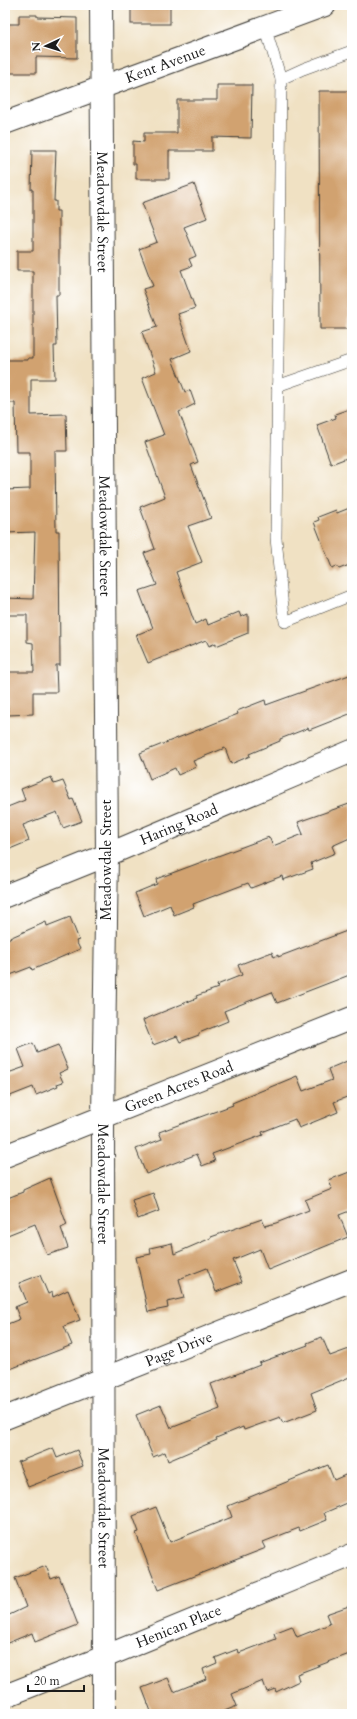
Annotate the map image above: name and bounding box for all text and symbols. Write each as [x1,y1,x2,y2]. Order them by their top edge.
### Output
north arrow [26,26,66,66]
street label: Kent Avenue [123,40,208,88]
text: N [29,41,44,52]
street label: Meadowdale Street [92,152,113,273]
street label: Meadowdale Street [94,476,115,597]
street label: Meadowdale Street [96,799,116,920]
street label: Haring Road [137,799,221,850]
street label: Green Acres Road [121,1056,236,1118]
street label: Meadowdale Street [93,1124,113,1245]
street label: Page Drive [142,1326,216,1371]
street label: Meadowdale Street [94,1448,114,1569]
street label: Henican Place [133,1600,225,1653]
scale bar [28,1667,84,1693]
text: 20 m [34,1673,61,1689]

